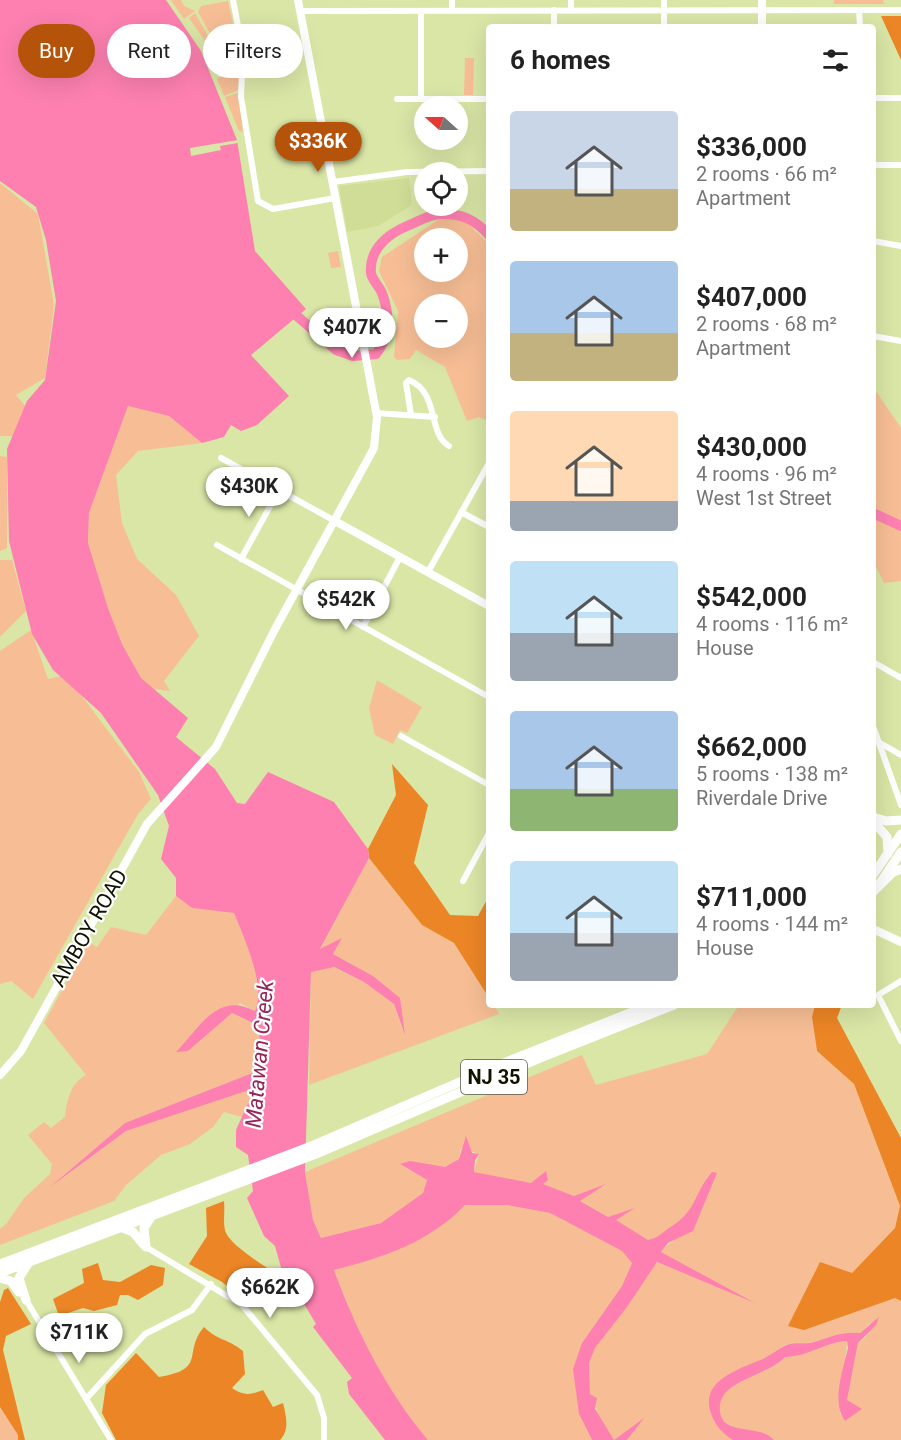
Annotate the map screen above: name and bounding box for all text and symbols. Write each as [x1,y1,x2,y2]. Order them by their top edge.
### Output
chip: Buy [18,24,95,78]
chip: Rent [107,24,191,78]
chip: Filters [203,24,303,78]
icon: filters [819,44,852,77]
text: 6 homes [510,45,611,75]
north arrow [414,96,468,150]
map controls [414,96,468,348]
pin: $336K [276,122,360,173]
text: $336K [289,129,347,153]
text: $336,000 [696,132,807,162]
icon: home [558,135,630,207]
button: locate [414,162,468,216]
text: 2 rooms · 66 m² [696,162,837,186]
text: Apartment [696,186,791,210]
button: + [414,228,468,282]
text: $407,000 [696,282,807,312]
icon: home [558,285,630,357]
button: − [414,294,468,348]
pin: $407K [310,308,394,359]
text: 2 rooms · 68 m² [696,312,837,336]
text: $407K [323,315,381,339]
text: Apartment [696,336,791,360]
text: $430,000 [696,432,807,462]
icon: home [558,435,630,507]
text: 4 rooms · 96 m² [696,462,837,486]
pin: $430K [207,467,291,518]
text: $430K [220,474,278,498]
text: West 1st Street [696,486,832,510]
pin: $542K [304,580,388,631]
text: $542,000 [696,582,807,612]
icon: home [558,585,630,657]
text: $542K [317,587,375,611]
text: 4 rooms · 116 m² [696,612,848,636]
text: House [696,636,754,660]
text: $662,000 [696,732,807,762]
icon: home [558,735,630,807]
text: 5 rooms · 138 m² [696,762,848,786]
text: Riverdale Drive [696,786,827,810]
street label: AMBOY ROAD [46,865,132,991]
text: $711,000 [696,882,807,912]
icon: home [558,885,630,957]
text: 4 rooms · 144 m² [696,912,848,936]
text: House [696,936,754,960]
water label: Matawan Creek [241,978,279,1129]
road number: NJ 35 [461,1060,527,1094]
pin: $662K [228,1268,312,1319]
text: $662K [241,1275,299,1299]
pin: $711K [37,1313,121,1364]
text: $711K [50,1320,108,1344]

